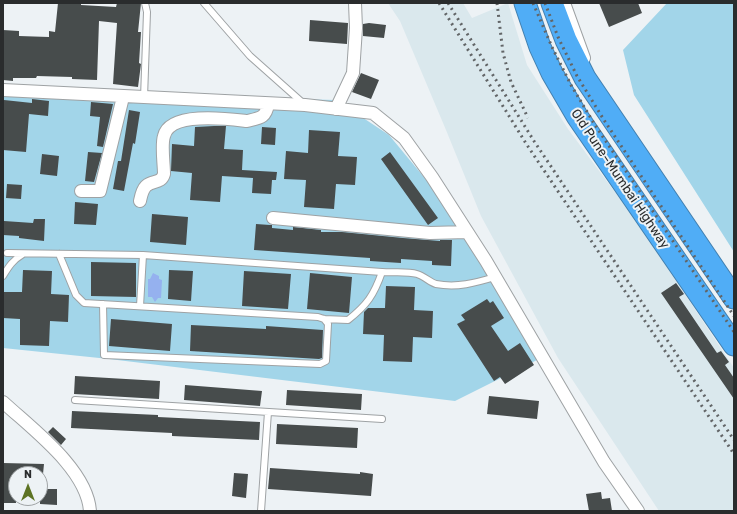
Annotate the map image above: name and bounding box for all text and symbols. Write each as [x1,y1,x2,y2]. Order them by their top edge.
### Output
street label: Old Pune–Mumbai Highway [567,106,673,252]
north arrow [8,466,48,506]
text: N [24,468,32,481]

